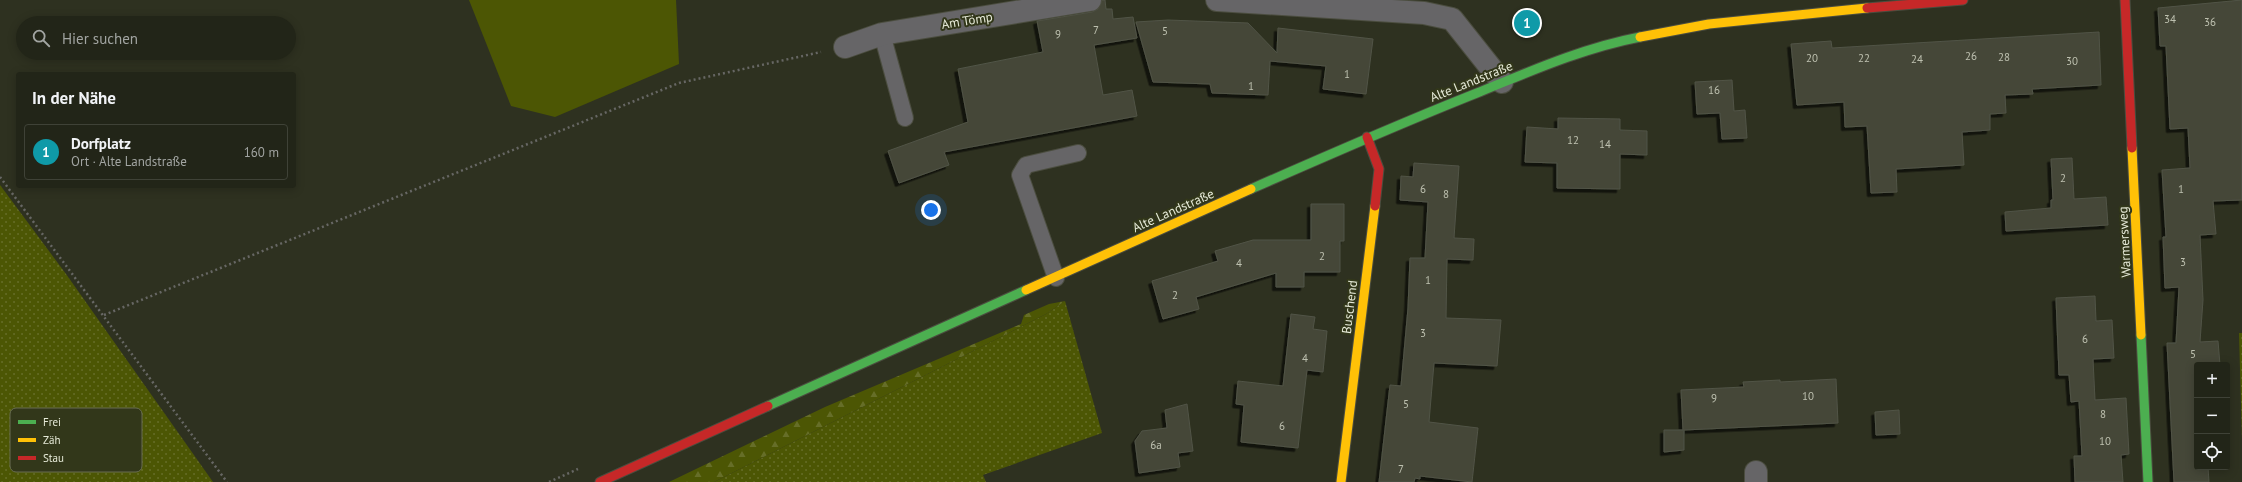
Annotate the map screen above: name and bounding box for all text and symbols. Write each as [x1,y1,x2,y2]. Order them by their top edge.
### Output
street label: Am Tömp [940,8,994,33]
pin: 1 [1514,8,1540,38]
house number: 34 [2164,12,2176,26]
house number: 36 [2204,15,2216,29]
search box [16,16,296,60]
house number: 7 [1093,23,1099,37]
house number: 5 [1162,24,1168,38]
icon: search [30,27,52,49]
house number: 9 [1055,27,1061,41]
text: Hier suchen [62,29,138,48]
house number: 26 [1965,49,1977,63]
house number: 28 [1998,50,2010,64]
house number: 20 [1806,51,1818,65]
house number: 22 [1858,51,1870,65]
house number: 24 [1911,52,1923,66]
house number: 30 [2066,54,2078,68]
street label: Alte Landstraße [1427,57,1515,106]
house number: 1 [1344,67,1350,81]
house number: 1 [1248,79,1254,93]
house number: 16 [1708,83,1720,97]
text: In der Nähe [32,87,116,109]
house number: 12 [1567,133,1579,147]
text: Dorfplatz [71,134,131,153]
house number: 14 [1599,137,1611,151]
text: 1 [42,144,50,161]
text: 160 m [244,144,279,161]
text: Ort · Alte Landstraße [71,153,187,170]
house number: 2 [2060,171,2066,185]
house number: 6 [1420,182,1426,196]
house number: 1 [2178,182,2184,196]
street label: Alte Landstraße [1130,185,1217,236]
house number: 8 [1443,187,1449,201]
your location [921,200,941,220]
street label: Warmersweg [2114,206,2135,278]
house number: 2 [1319,249,1325,263]
house number: 3 [2180,255,2186,269]
house number: 4 [1236,256,1242,270]
house number: 1 [1425,273,1431,287]
street label: Buschend [1338,279,1361,335]
house number: 2 [1172,288,1178,302]
house number: 3 [1420,326,1426,340]
house number: 6 [2082,332,2088,346]
house number: 5 [2190,347,2196,361]
house number: 4 [1302,351,1308,365]
map controls [2194,362,2230,470]
button: + [2194,362,2230,398]
house number: 10 [1802,389,1814,403]
house number: 9 [1711,391,1717,405]
house number: 5 [1403,397,1409,411]
button: − [2194,398,2230,434]
house number: 8 [2100,407,2106,421]
legend [10,408,142,472]
text: Frei [43,415,61,429]
house number: 6 [1279,419,1285,433]
text: Zäh [43,433,60,447]
house number: 10 [2099,434,2111,448]
button: locate [2194,434,2230,470]
house number: 6a [1150,438,1162,452]
text: Stau [43,451,64,465]
house number: 7 [1398,462,1404,476]

